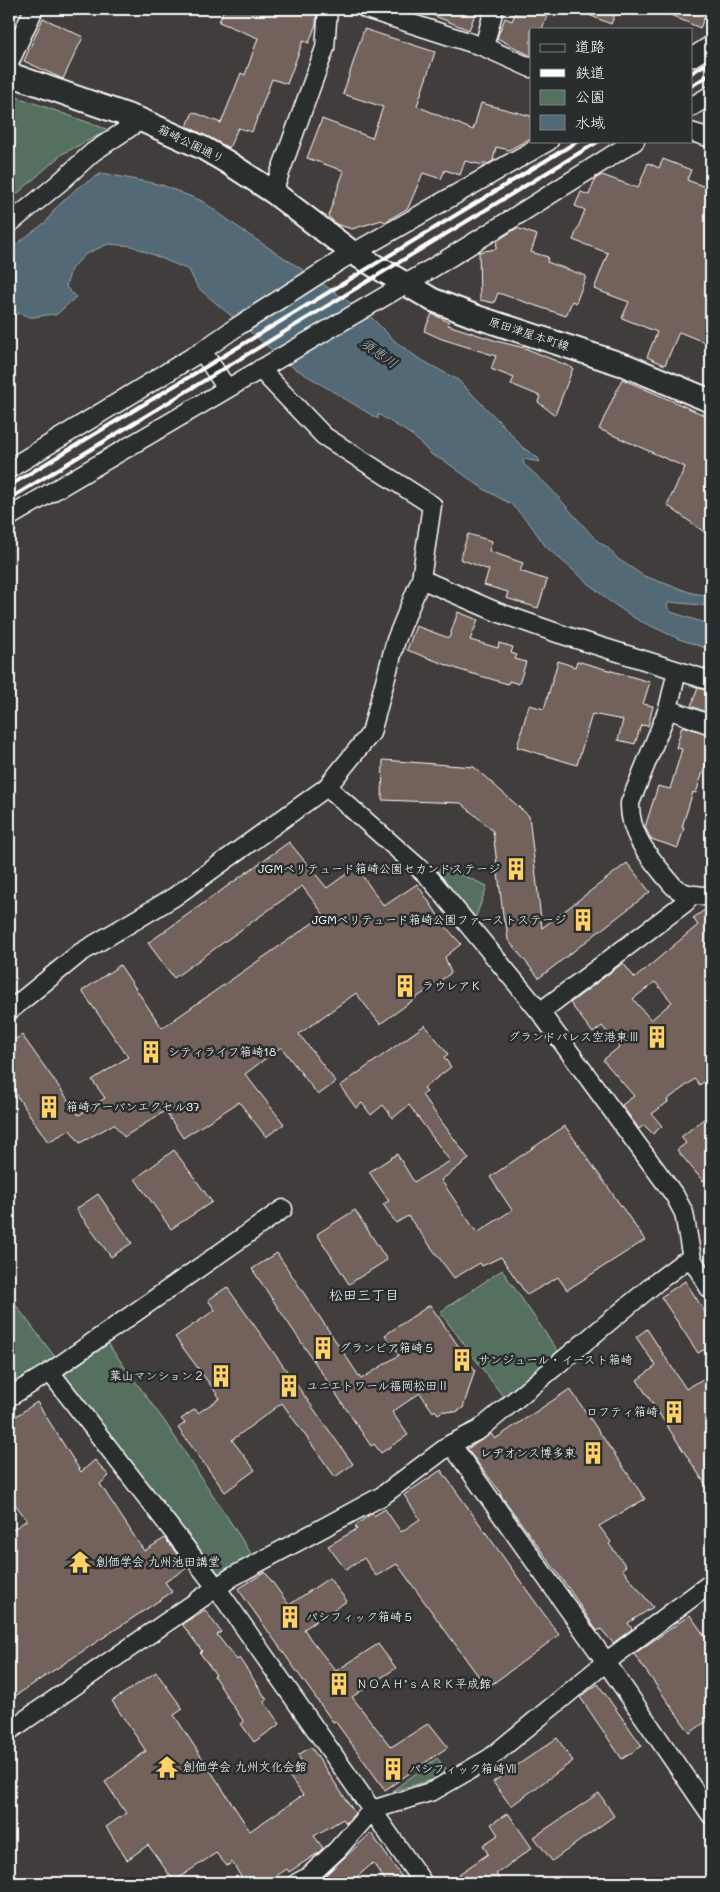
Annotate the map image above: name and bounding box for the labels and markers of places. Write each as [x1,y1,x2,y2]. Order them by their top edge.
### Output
building icon: JGMベリテュード箱崎公園セカンドステージ [503,856,529,882]
place label: JGMベリテュード箱崎公園セカンドステージ [258,860,500,876]
building icon: JGMベリテュード箱崎公園ファーストステージ [570,907,596,933]
place label: JGMベリテュード箱崎公園ファーストステージ [312,911,566,927]
building icon: ラウレアＫ [392,973,418,999]
place label: ラウレアＫ [422,977,482,993]
building icon: グランドパレス空港東Ⅲ [644,1024,670,1050]
place label: グランドパレス空港東Ⅲ [508,1028,640,1044]
building icon: シティライフ箱崎18 [138,1039,164,1065]
place label: シティライフ箱崎18 [168,1043,276,1059]
building icon: 箱崎アーバンエクセル37 [36,1094,62,1120]
place label: 箱崎アーバンエクセル37 [66,1098,200,1114]
building icon: グランピア箱崎５ [310,1335,336,1361]
place label: グランピア箱崎５ [339,1339,435,1355]
building icon: サンジュール・イースト箱崎 [449,1347,475,1373]
place label: サンジュール・イースト箱崎 [478,1351,633,1367]
building icon: 葉山マンション２ [208,1363,234,1389]
place label: 葉山マンション２ [109,1367,205,1383]
building icon: ユニエトワール福岡松田Ⅱ [276,1373,302,1399]
place label: ユニエトワール福岡松田Ⅱ [306,1377,449,1393]
building icon: ロフティ箱崎 [661,1399,687,1425]
place label: ロフティ箱崎 [586,1403,658,1419]
building icon: レヂオンス博多東 [580,1440,606,1466]
place label: レヂオンス博多東 [480,1444,576,1460]
temple icon: 創価学会 九州池田講堂 [67,1549,93,1575]
place label: 創価学会 九州池田講堂 [96,1553,220,1569]
building icon: パシフィック箱崎５ [277,1604,303,1630]
place label: パシフィック箱崎５ [306,1608,414,1624]
building icon: ＮＯＡＨ’ｓＡＲＫ平成館 [326,1671,352,1697]
place label: ＮＯＡＨ’ｓＡＲＫ平成館 [356,1675,491,1691]
temple icon: 創価学会 九州文化会館 [154,1754,180,1780]
building icon: パシフィック箱崎Ⅶ [380,1756,406,1782]
place label: 創価学会 九州文化会館 [183,1758,307,1774]
place label: パシフィック箱崎Ⅶ [409,1760,517,1776]

